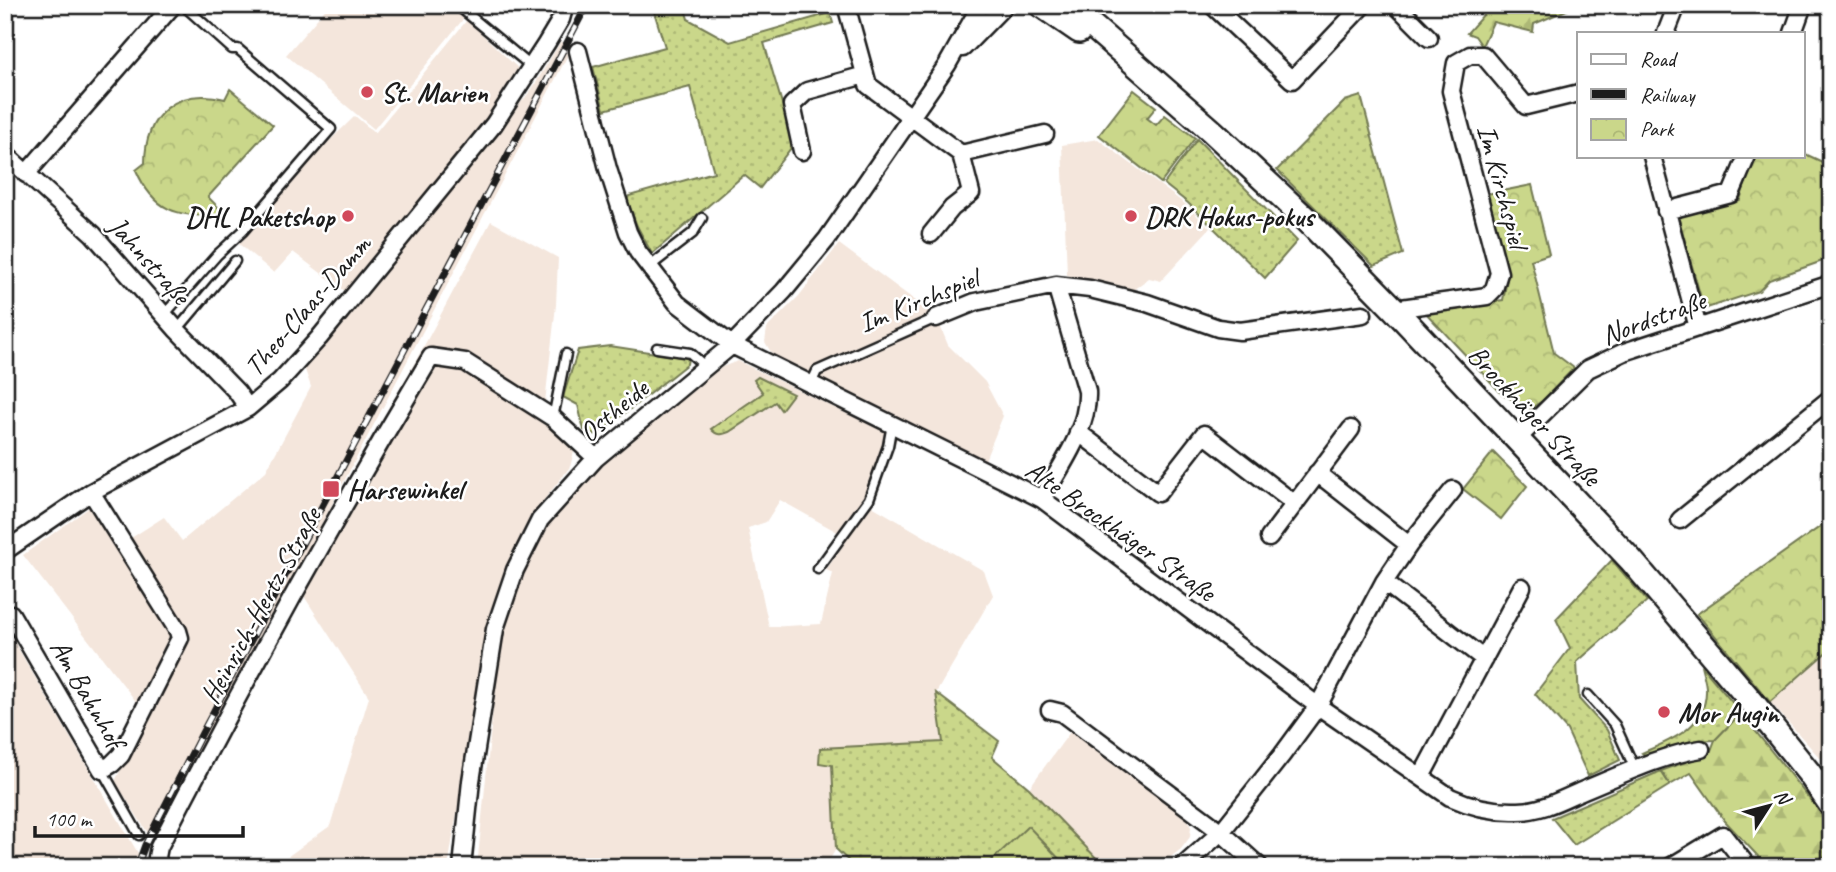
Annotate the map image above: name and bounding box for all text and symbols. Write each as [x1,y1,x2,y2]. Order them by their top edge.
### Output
legend [1577,32,1804,158]
text: Road [1640,46,1679,72]
place label: St. Marien [381,75,489,110]
text: Railway [1640,82,1696,108]
marker: St. Marien [359,84,375,100]
text: Park [1640,116,1675,142]
street label: Im Kirchspiel [1469,121,1537,257]
place label: DHL Paketshop [185,199,336,234]
place label: DRK Hokus-pokus [1145,199,1317,234]
street label: Jahnstraße [100,208,200,313]
marker: DHL Paketshop [340,208,356,224]
marker: DRK Hokus-pokus [1123,208,1139,224]
street label: Theo-Claas-Damm [236,226,380,383]
street label: Im Kirchspiel [853,259,988,340]
street label: Nordstraße [1596,282,1712,352]
street label: Brockhäger Straße [1460,338,1610,495]
street label: Ostheide [571,370,657,450]
street label: Alte Brockhäger Straße [1019,452,1224,610]
place label: Harsewinkel [347,472,467,507]
marker: Harsewinkel [321,479,341,499]
street label: Heinrich-Hertz-Straße [192,499,330,709]
street label: Am Bahnhof [42,633,136,759]
place label: Mor Augin [1678,695,1781,730]
marker: Mor Augin [1656,704,1672,720]
north arrow [1734,770,1804,840]
text: N [1769,785,1797,811]
scale bar [35,795,243,839]
text: 100 m [46,806,93,832]

